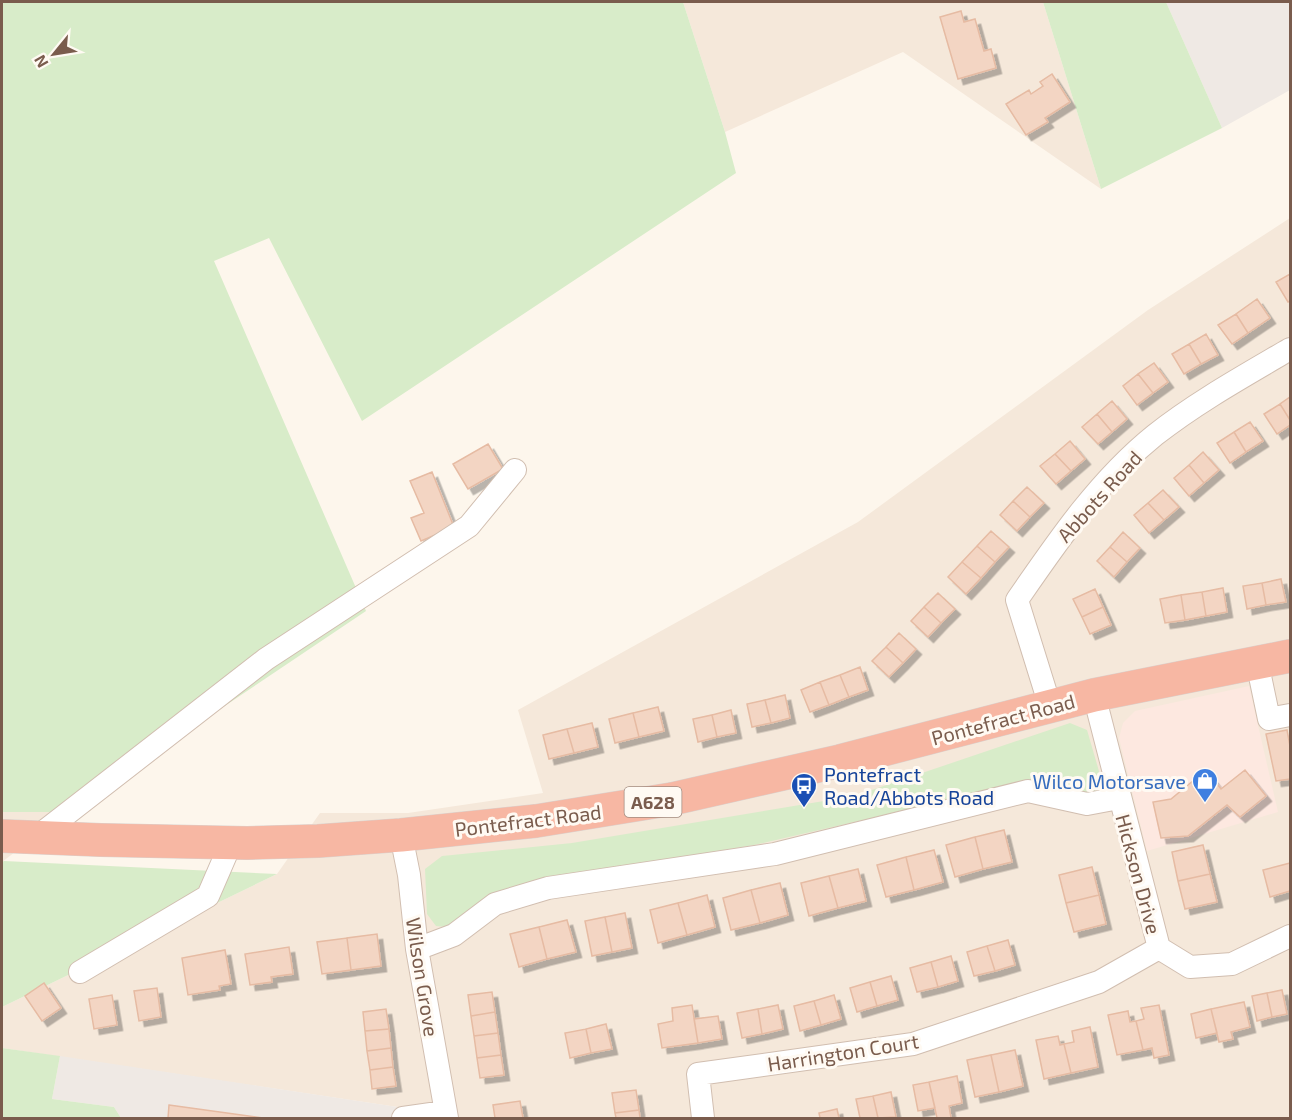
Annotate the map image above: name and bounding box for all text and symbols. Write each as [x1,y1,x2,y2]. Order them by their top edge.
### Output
north arrow [24,24,84,84]
text: N [29,52,52,72]
street label: Abbots Road [1052,445,1146,547]
street label: Pontefract Road [929,688,1077,750]
place label: Pontefract Road/Abbots Road [824,762,994,809]
shop icon: Wilco Motorsave [1190,766,1220,804]
place label: Wilco Motorsave [1032,769,1186,793]
bus stop icon: Pontefract Road/Abbots Road [789,771,819,809]
road number: A628 [624,787,682,817]
street label: Pontefract Road [453,799,603,841]
street label: Hickson Drive [1111,811,1167,937]
street label: Wilson Grove [402,916,444,1038]
street label: Harrington Court [766,1028,921,1076]

